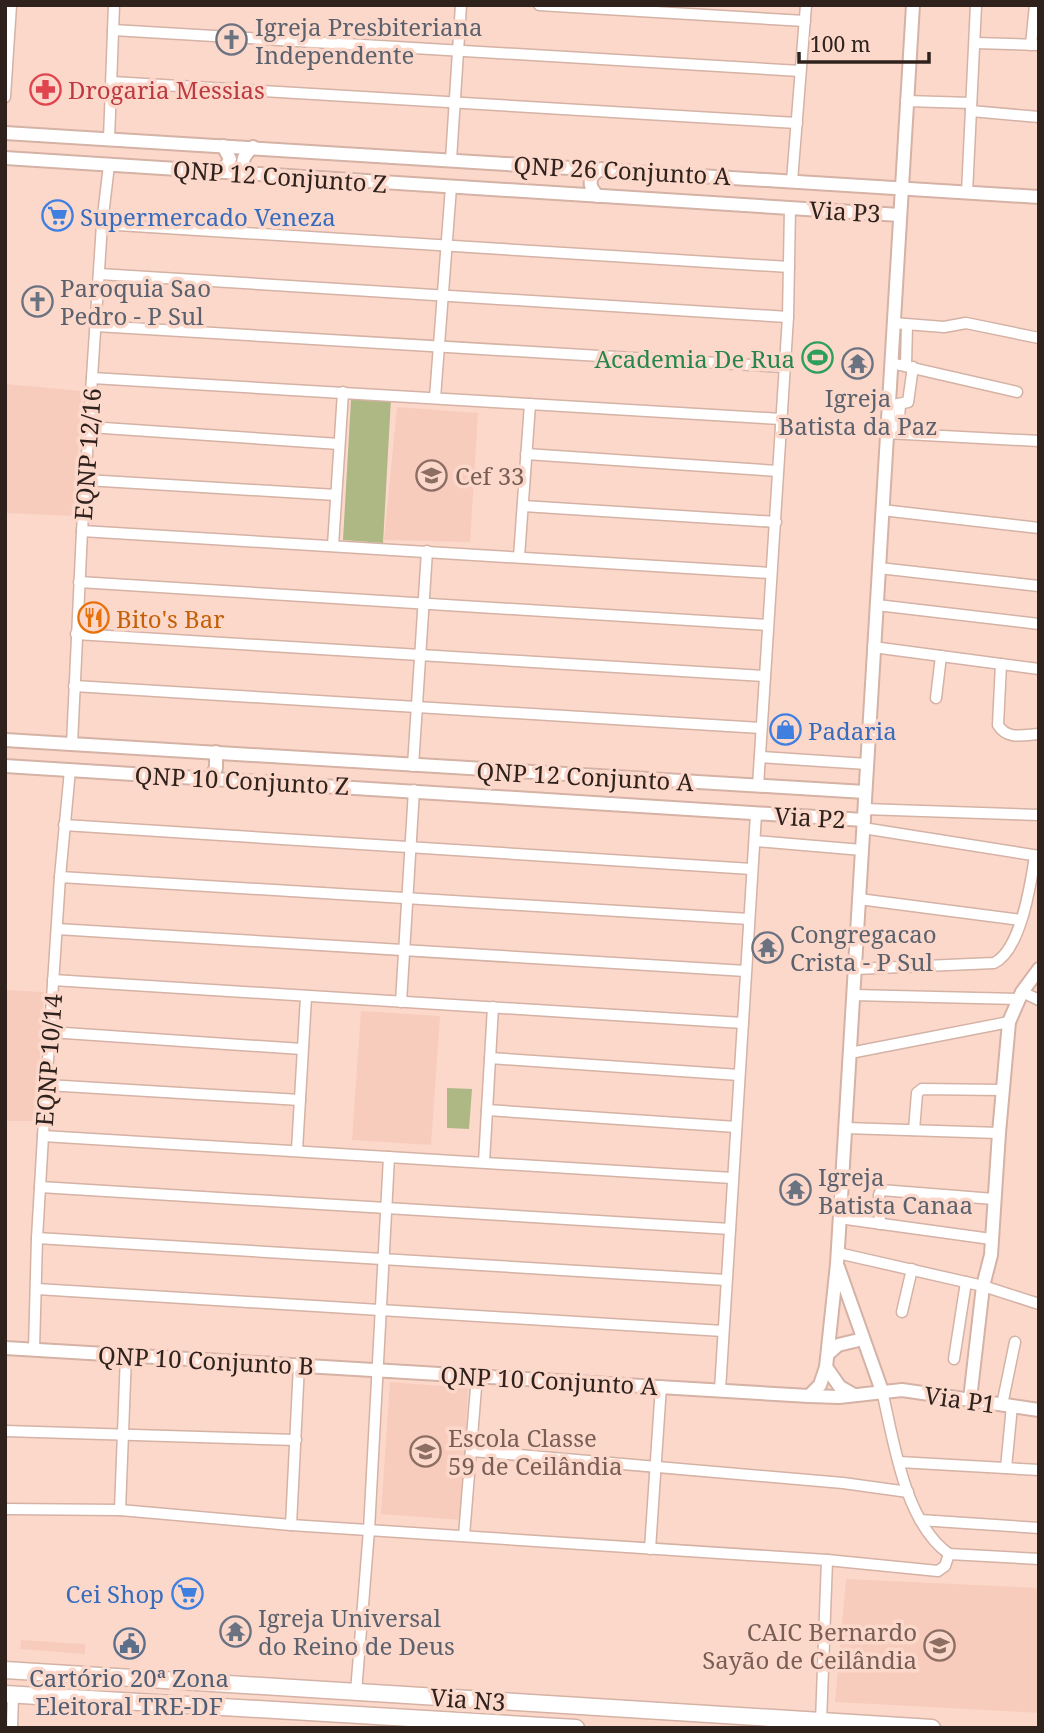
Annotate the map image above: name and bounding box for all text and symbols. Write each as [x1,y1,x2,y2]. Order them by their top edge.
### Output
place label: Igreja Presbiteriana Independente [255,10,482,71]
scale bar [799,21,928,65]
church icon: Igreja Presbiteriana Independente [215,23,249,57]
text: 100 m [810,30,871,58]
pharmacy icon: Drogaria Messias [28,72,62,106]
place label: Drogaria Messias [68,73,265,106]
street label: QNP 26 Conjunto A [513,148,731,192]
street label: QNP 12 Conjunto Z [172,152,388,200]
street label: Via P3 [808,193,882,229]
supermarket icon: Supermercado Veneza [40,199,74,233]
place label: Supermercado Veneza [80,200,336,233]
place label: Paroquia Sao Pedro - P Sul [60,271,211,332]
church icon: Paroquia Sao Pedro - P Sul [20,284,54,318]
sports icon: Academia De Rua [801,341,835,375]
place label: Academia De Rua [595,342,795,375]
temple icon: Igreja Batista da Paz [841,346,875,380]
place label: Igreja Batista da Paz [778,381,938,442]
street label: EQNP 12/16 [66,387,108,521]
school or university icon: Cef 33 [415,458,449,492]
place label: Cef 33 [455,459,525,492]
restaurant icon: Bito's Bar [76,601,110,635]
place label: Bito's Bar [116,602,225,635]
shop icon: Padaria [768,713,802,747]
place label: Padaria [808,714,897,747]
street label: QNP 12 Conjunto A [476,754,694,798]
street label: QNP 10 Conjunto Z [134,758,350,802]
street label: Via P2 [773,799,847,835]
place label: Congregacao Crista - P Sul [790,917,937,978]
temple icon: Congregacao Crista - P Sul [750,930,784,964]
street label: EQNP 10/14 [27,992,69,1127]
place label: Igreja Batista Canaa [818,1160,973,1221]
temple icon: Igreja Batista Canaa [778,1173,812,1207]
street label: QNP 10 Conjunto B [97,1338,315,1382]
street label: QNP 10 Conjunto A [440,1358,658,1402]
street label: Via P1 [922,1378,998,1420]
place label: Escola Classe 59 de Ceilândia [448,1421,623,1482]
school or university icon: Escola Classe 59 de Ceilândia [408,1434,442,1468]
supermarket icon: Cei Shop [170,1576,204,1610]
place label: Cei Shop [66,1577,164,1610]
place label: Igreja Universal do Reino de Deus [258,1601,455,1662]
temple icon: Igreja Universal do Reino de Deus [218,1614,252,1648]
place label: CAIC Bernardo Sayão de Ceilândia [702,1615,917,1676]
public building icon: Cartório 20ª Zona Eleitoral TRE-DF [112,1626,146,1660]
school or university icon: CAIC Bernardo Sayão de Ceilândia [923,1628,957,1662]
place label: Cartório 20ª Zona Eleitoral TRE-DF [29,1661,229,1722]
street label: Via N3 [429,1680,507,1718]

